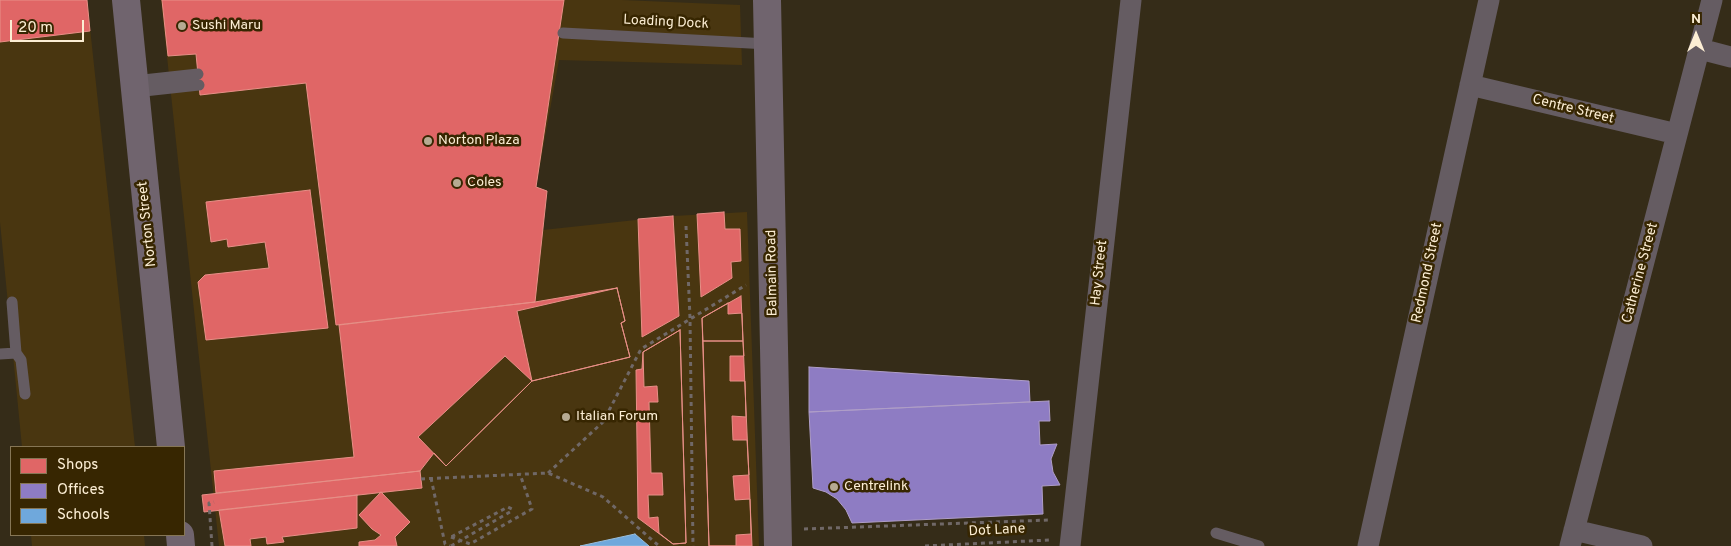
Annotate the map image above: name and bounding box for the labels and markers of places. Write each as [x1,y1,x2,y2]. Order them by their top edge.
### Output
place label: Sushi Maru [192,18,261,34]
marker: Sushi Maru [176,20,188,32]
place label: Norton Plaza [438,133,520,149]
marker: Norton Plaza [422,135,434,147]
place label: Coles [467,175,502,191]
marker: Coles [451,177,463,189]
place label: Italian Forum [576,409,658,425]
marker: Italian Forum [560,411,572,423]
place label: Centrelink [844,479,908,495]
marker: Centrelink [828,481,840,493]

